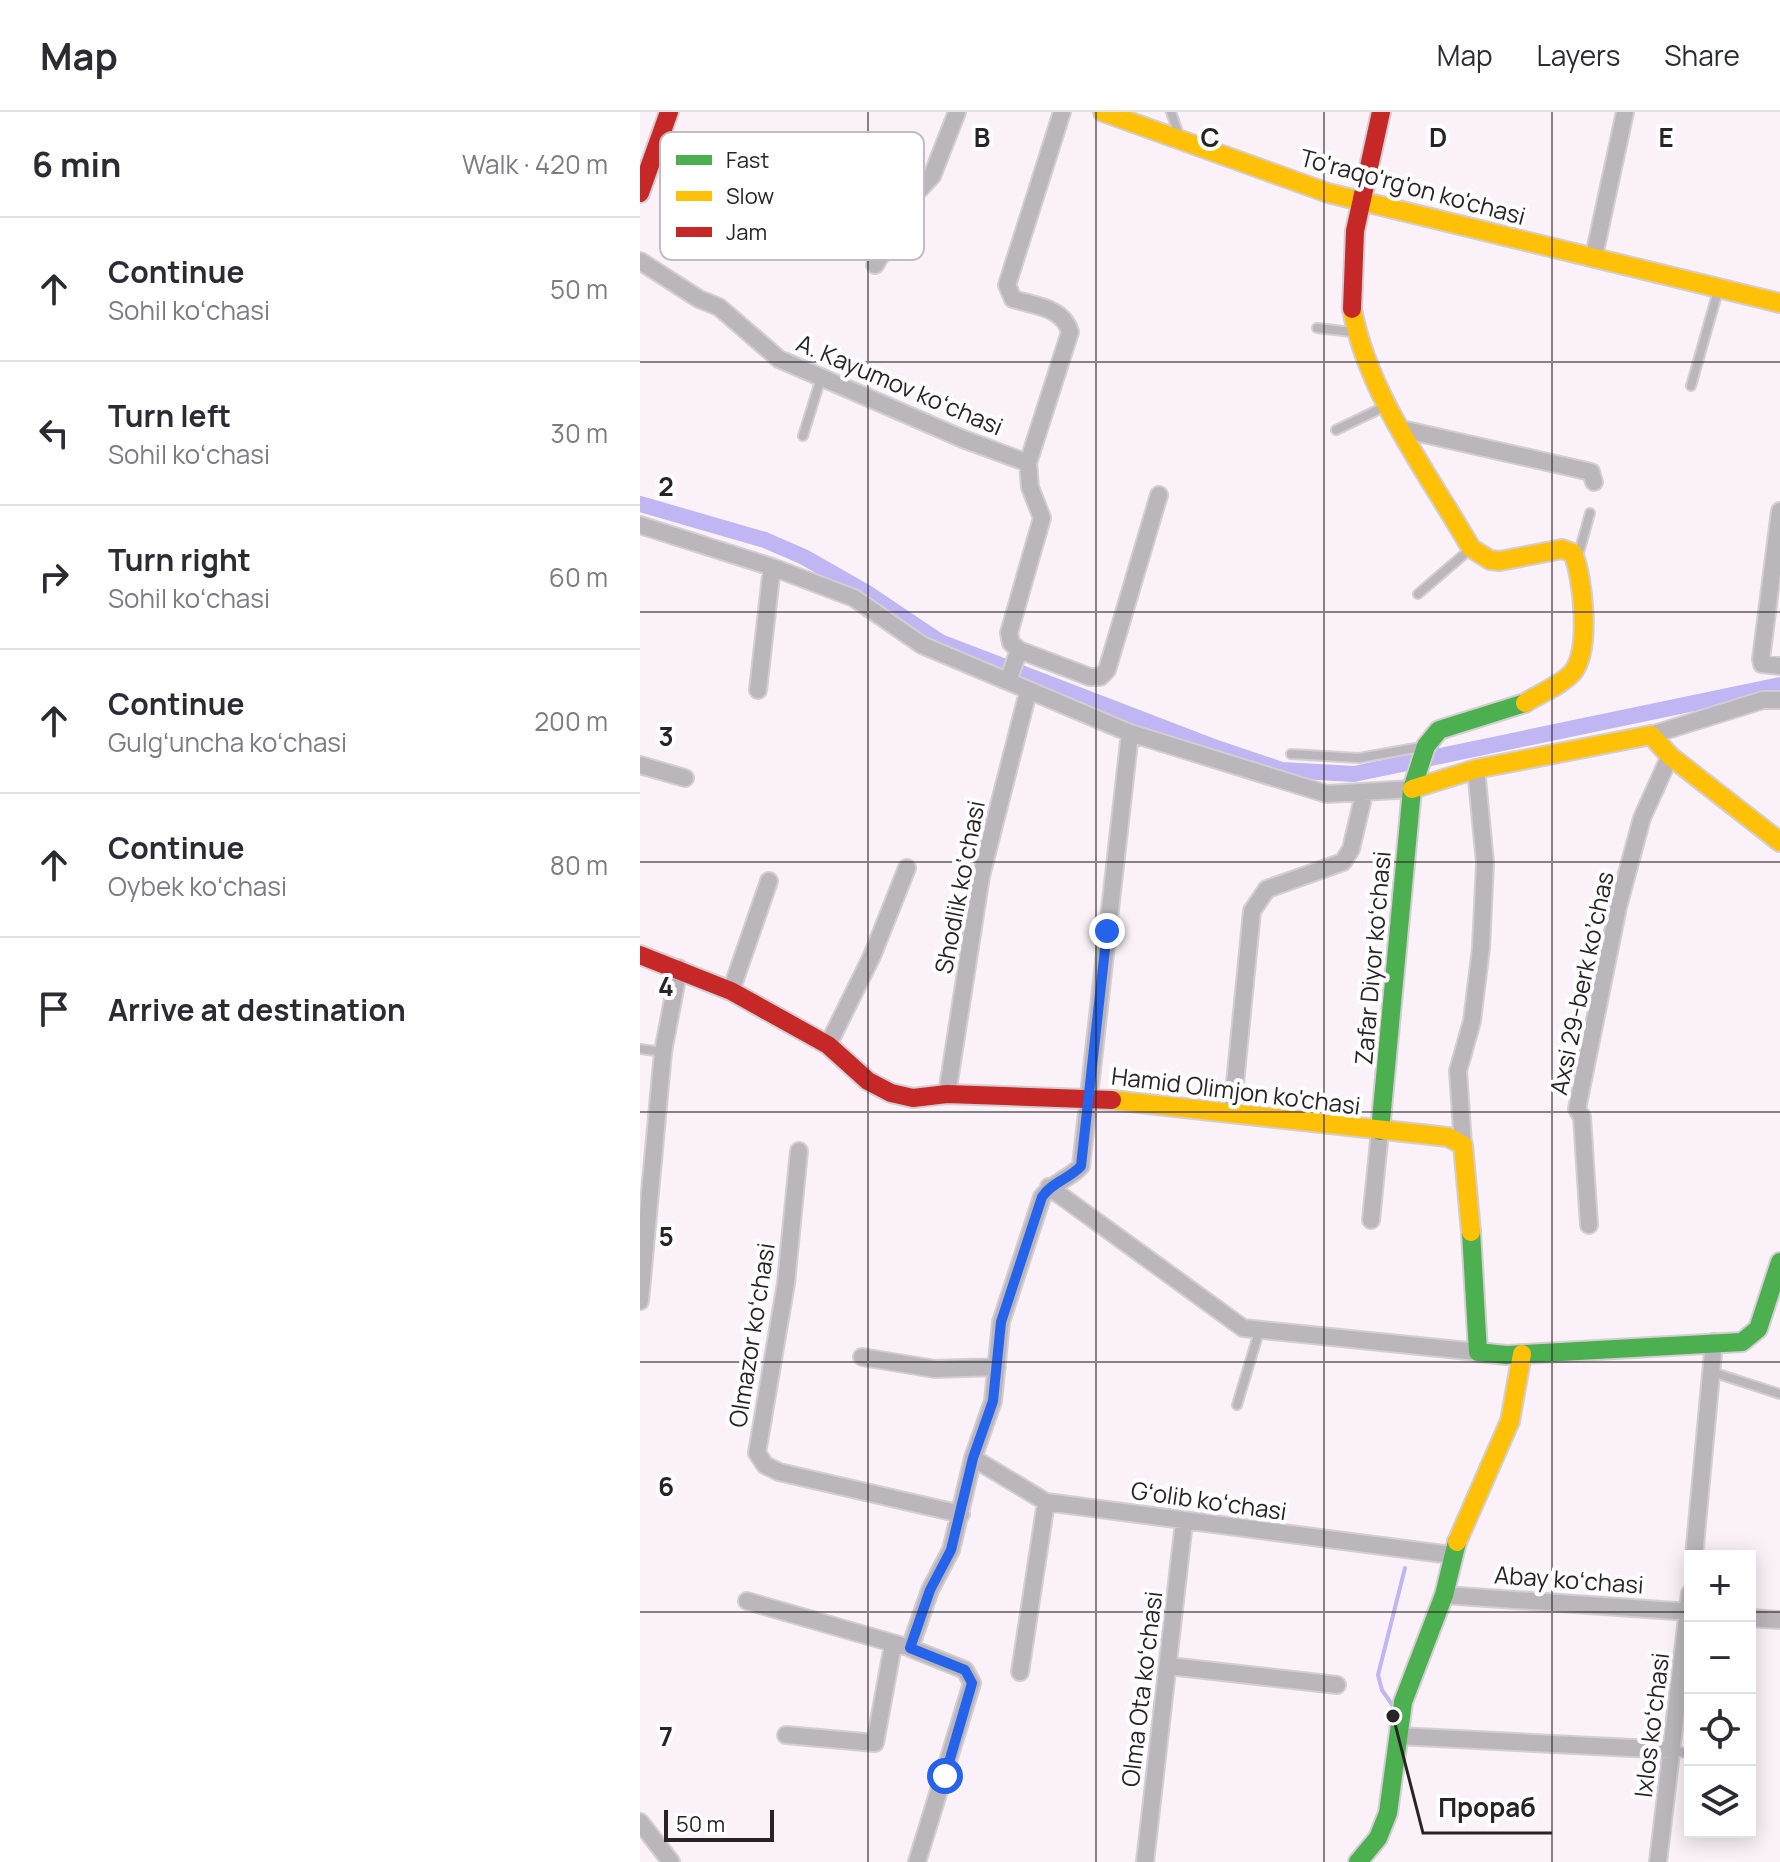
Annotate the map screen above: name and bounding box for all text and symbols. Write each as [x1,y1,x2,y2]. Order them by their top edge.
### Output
text: Map [40,29,118,81]
text: Map [1437,36,1493,74]
text: Layers [1537,36,1620,74]
text: Share [1664,36,1740,74]
text: B [974,119,990,155]
text: C [1200,119,1220,155]
text: D [1429,119,1447,155]
text: E [1658,119,1674,155]
legend [660,132,924,260]
street label: To'raqo'rg'on ko'chasi [1297,140,1529,232]
text: 6 min [32,141,121,187]
text: Fast [726,145,769,175]
text: Walk · 420 m [462,146,608,182]
text: Slow [726,181,774,211]
text: Jam [726,217,767,247]
text: Continue [108,251,244,292]
icon: ahead [32,267,76,311]
text: 50 m [550,271,608,307]
text: Sohil koʻchasi [108,292,270,328]
street label: A. Kayumov koʻchasi [792,326,1008,442]
text: Turn left [108,395,231,436]
icon: left [32,411,76,455]
text: 30 m [551,415,608,451]
text: Sohil koʻchasi [108,436,270,472]
text: 2 [658,468,674,504]
text: Turn right [108,539,251,580]
icon: right [32,555,76,599]
text: 60 m [549,559,608,595]
text: Sohil koʻchasi [108,580,270,616]
text: Continue [108,683,244,724]
icon: ahead [32,699,76,743]
text: 200 m [534,703,608,739]
text: 3 [658,718,674,754]
text: Gulgʻuncha koʻchasi [108,724,347,760]
street label: Shodlik ko‘chasi [926,798,992,976]
text: Continue [108,827,244,868]
icon: ahead [32,843,76,887]
text: 80 m [550,847,608,883]
street label: Zafar Diyor koʻchasi [1346,850,1398,1066]
text: Oybek koʻchasi [108,868,287,904]
street label: Аxsi 29-berk koʼchas [1541,868,1621,1098]
route end [1089,913,1125,949]
text: 4 [658,968,674,1004]
icon: arrive [32,987,76,1031]
text: Arrive at destination [108,989,406,1030]
street label: Hamid Olimjon ko'chasi [1110,1058,1362,1122]
text: 5 [658,1218,674,1254]
street label: Olmazor koʻchasi [720,1240,782,1430]
text: 6 [658,1468,674,1504]
street label: Gʻolib koʻchasi [1129,1473,1289,1527]
map controls [1684,1550,1756,1838]
button: + [1684,1550,1756,1622]
street label: Abay koʻchasi [1493,1557,1645,1601]
street label: Olma Ota koʻchasi [1113,1589,1169,1789]
button: − [1684,1622,1756,1694]
street label: Ixlos koʻchasi [1626,1651,1676,1799]
button: locate [1684,1694,1756,1766]
text: 7 [659,1718,673,1754]
route start [927,1758,963,1794]
button: layers [1684,1766,1756,1838]
callout: Прораб [1423,1783,1552,1833]
text: Прораб [1438,1789,1536,1825]
scale bar [664,1806,774,1842]
text: 50 m [676,1809,725,1839]

